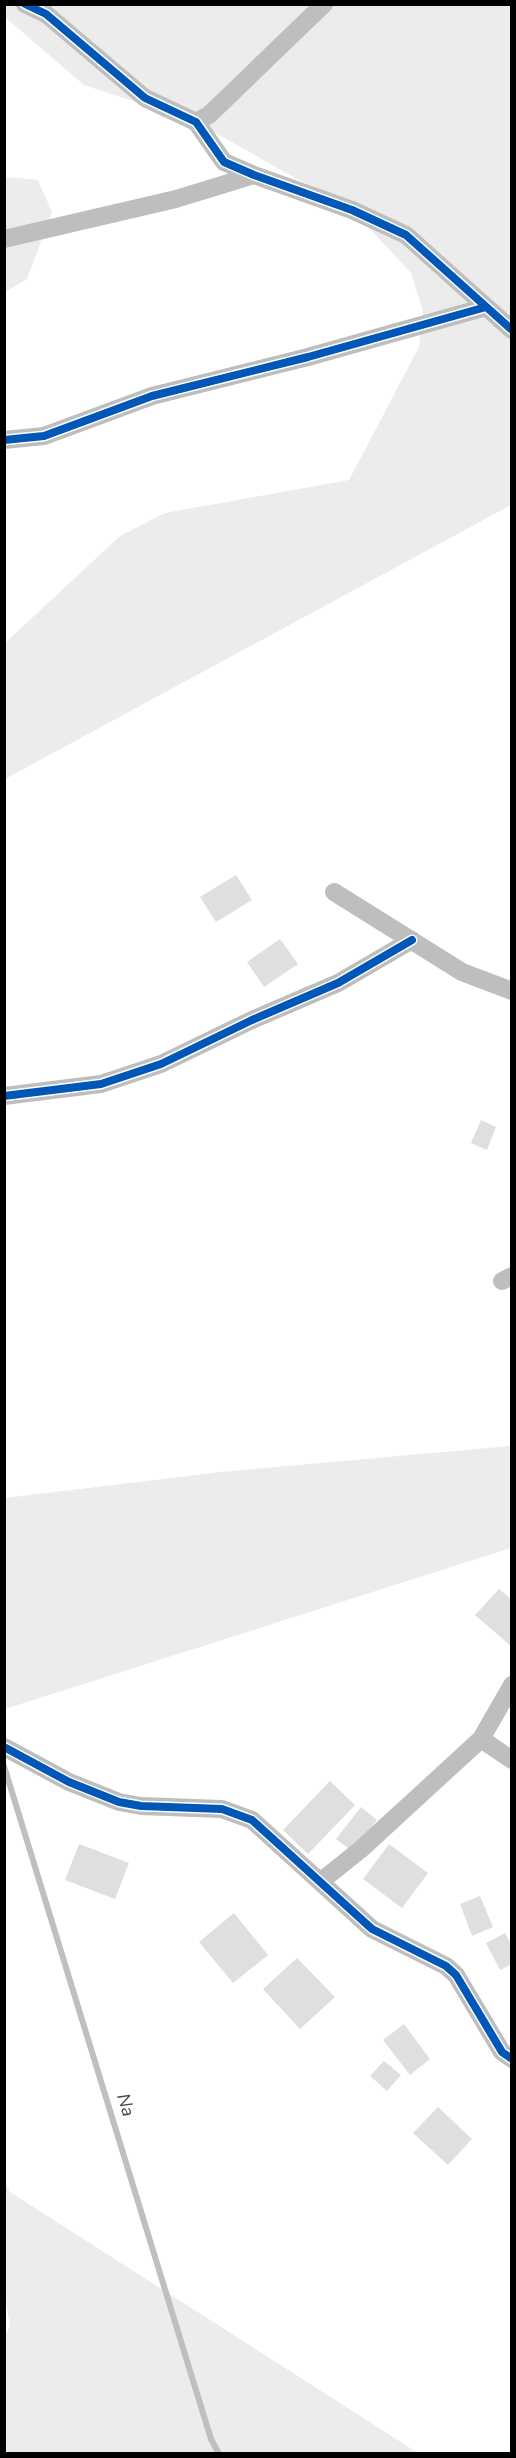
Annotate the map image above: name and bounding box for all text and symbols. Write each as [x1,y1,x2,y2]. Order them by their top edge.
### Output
water label: Na [111,2091,141,2119]

